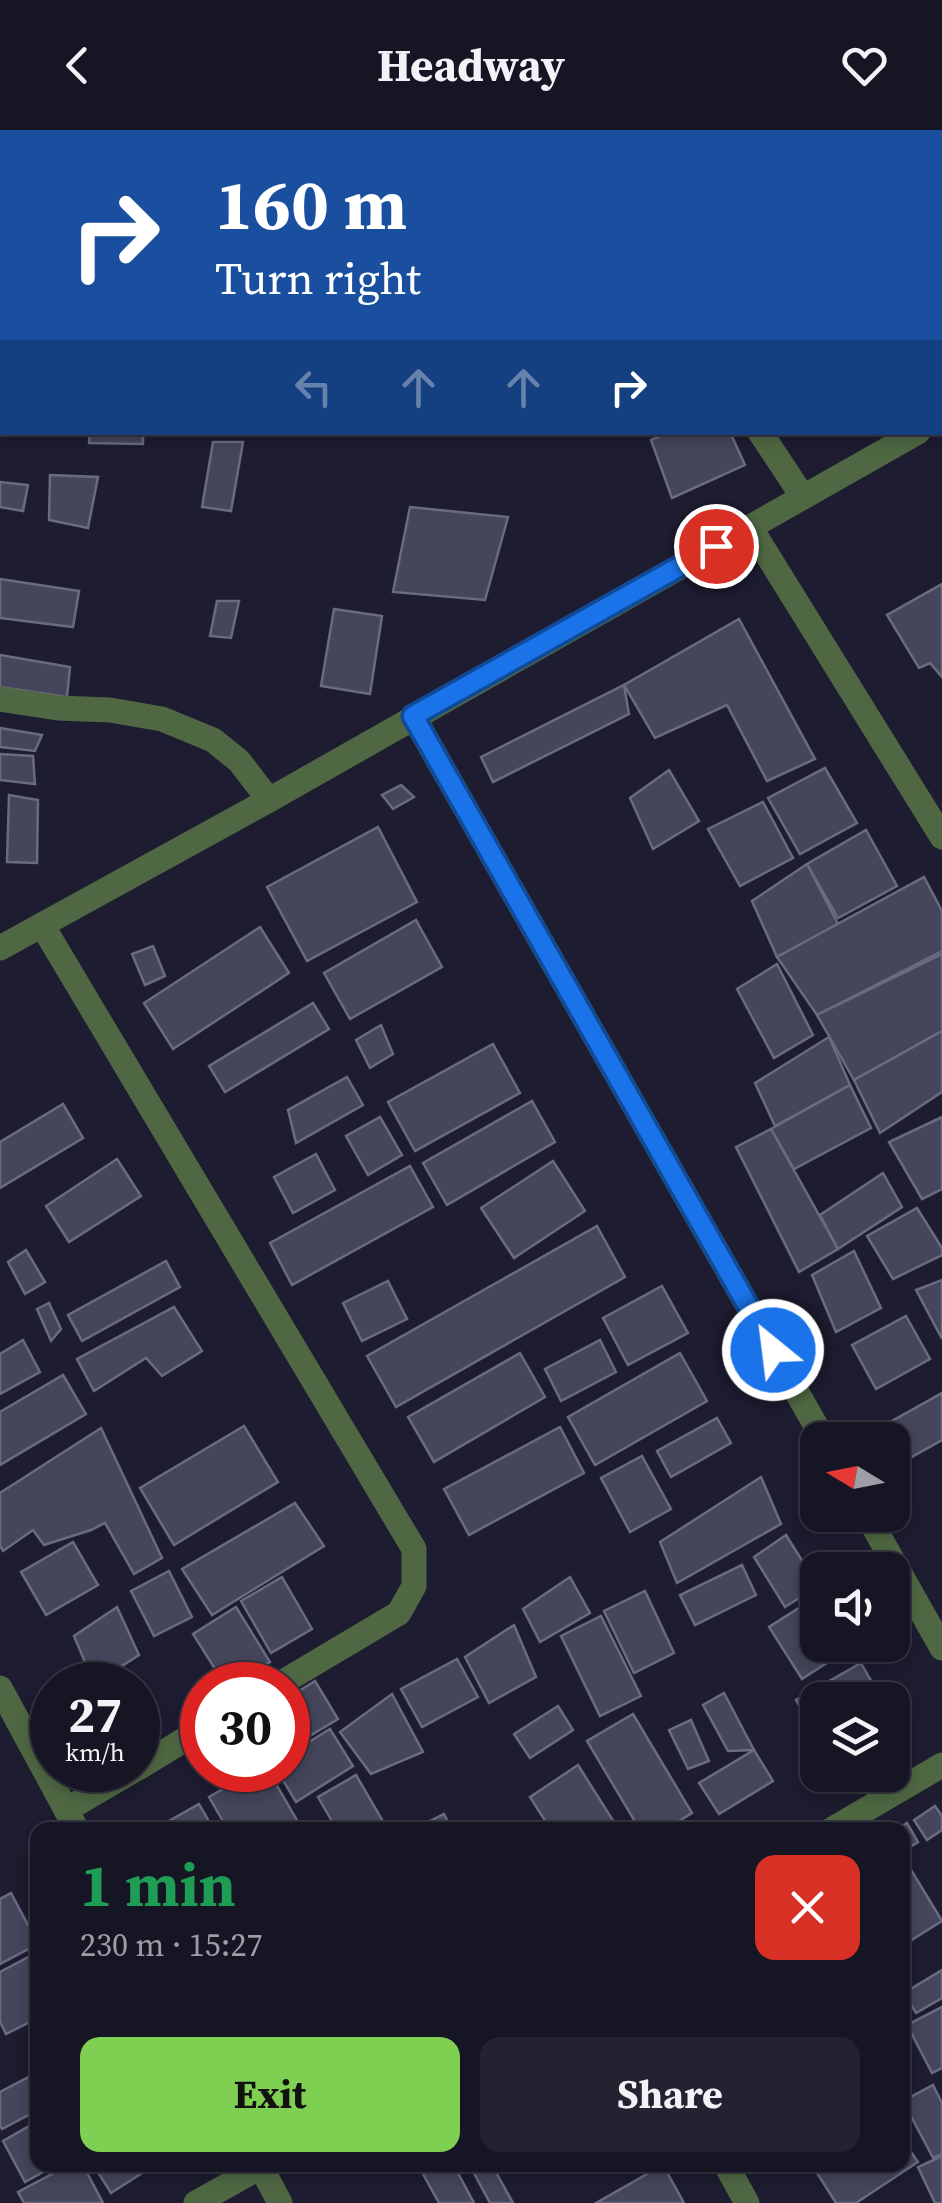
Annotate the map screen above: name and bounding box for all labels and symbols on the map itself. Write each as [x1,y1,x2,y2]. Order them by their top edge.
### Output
pin [674,504,759,589]
position arrow [721,1298,825,1402]
north arrow [800,1422,910,1532]
speed limit sign: 30 [180,1662,310,1792]

